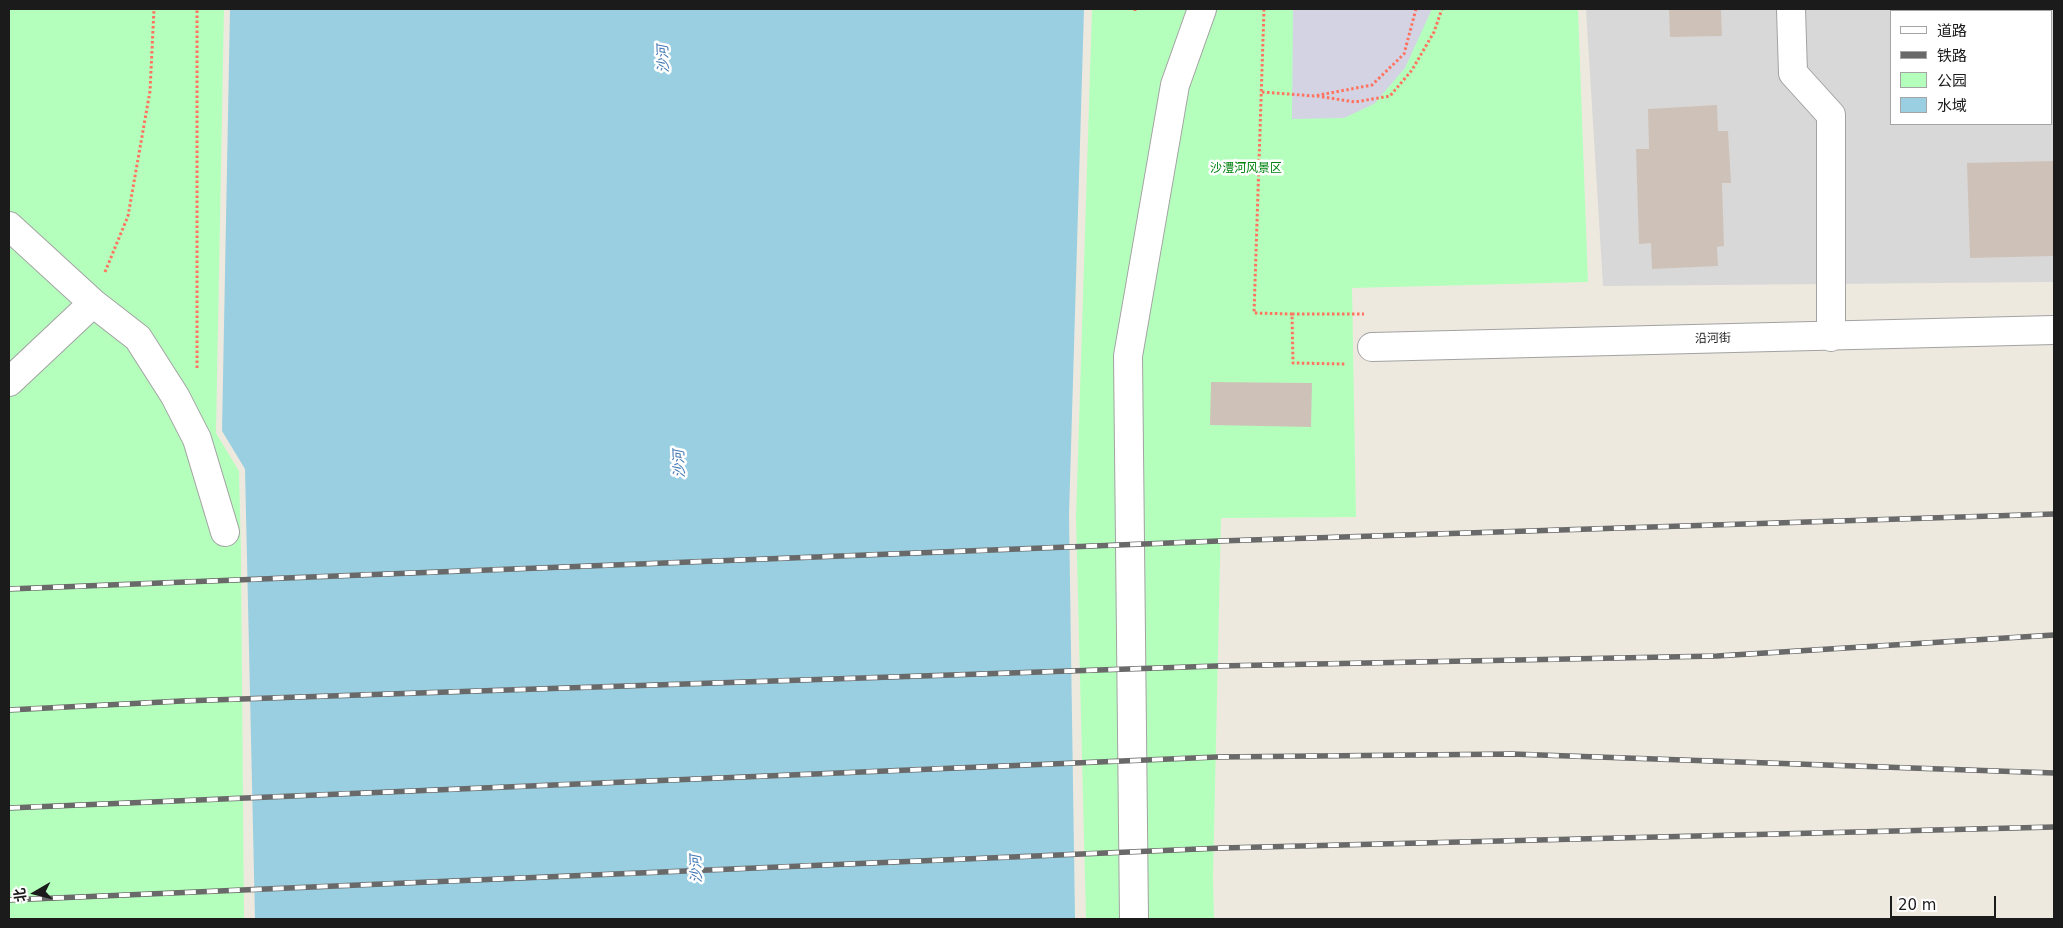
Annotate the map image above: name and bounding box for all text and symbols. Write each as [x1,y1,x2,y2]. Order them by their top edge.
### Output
legend [1890,10,2053,125]
text: 道路 [1937,22,1967,40]
water label: 沙河 [655,45,673,73]
text: 铁路 [1937,47,1967,65]
text: 公园 [1937,72,1967,90]
text: 水域 [1937,97,1967,115]
park label: 沙澧河风景区 [1210,162,1282,176]
street label: 沿河街 [1695,331,1731,347]
water label: 沙河 [671,450,689,478]
water label: 沙河 [688,855,706,883]
north arrow [10,868,60,918]
scale bar [1893,886,1999,918]
text: 北 [11,887,29,903]
text: 20 m [1898,896,1936,914]

